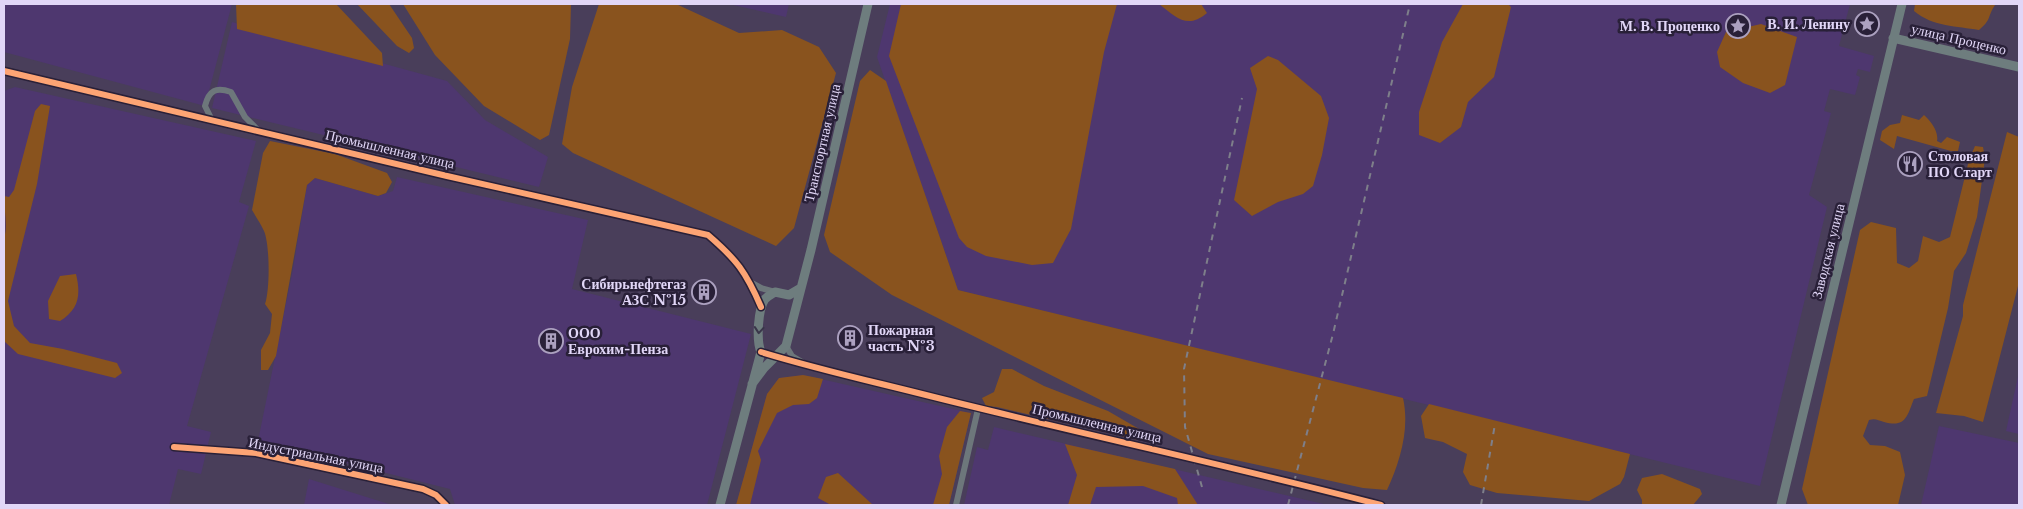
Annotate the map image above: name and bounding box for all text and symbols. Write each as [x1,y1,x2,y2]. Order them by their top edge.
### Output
place icon: В. И. Ленину [1854,11,1880,37]
place icon: М. В. Проценко [1725,13,1751,39]
place label: В. И. Ленину [1767,15,1850,33]
place label: М. В. Проценко [1620,17,1720,35]
street label: улица Проценко [1910,19,2008,59]
street label: Транспортная улица [800,81,845,204]
street label: Промышленная улица [324,125,457,173]
place label: Столовая ПО Старт [1928,147,1992,181]
restaurant icon: Столовая ПО Старт [1897,151,1923,177]
street label: Заводская улица [1807,201,1849,300]
place label: Сибирьнефтегаз АЗС №15 [581,275,686,309]
building icon: Сибирьнефтегаз АЗС №15 [691,279,717,305]
place label: Пожарная часть №3 [868,321,935,355]
place label: ООО Еврохим-Пенза [568,324,668,358]
building icon: Пожарная часть №3 [837,325,863,351]
one-way arrow [754,326,765,334]
building icon: ООО Еврохим-Пенза [538,328,564,354]
street label: Промышленная улица [1031,399,1164,447]
street label: Индустриальная улица [247,433,386,477]

